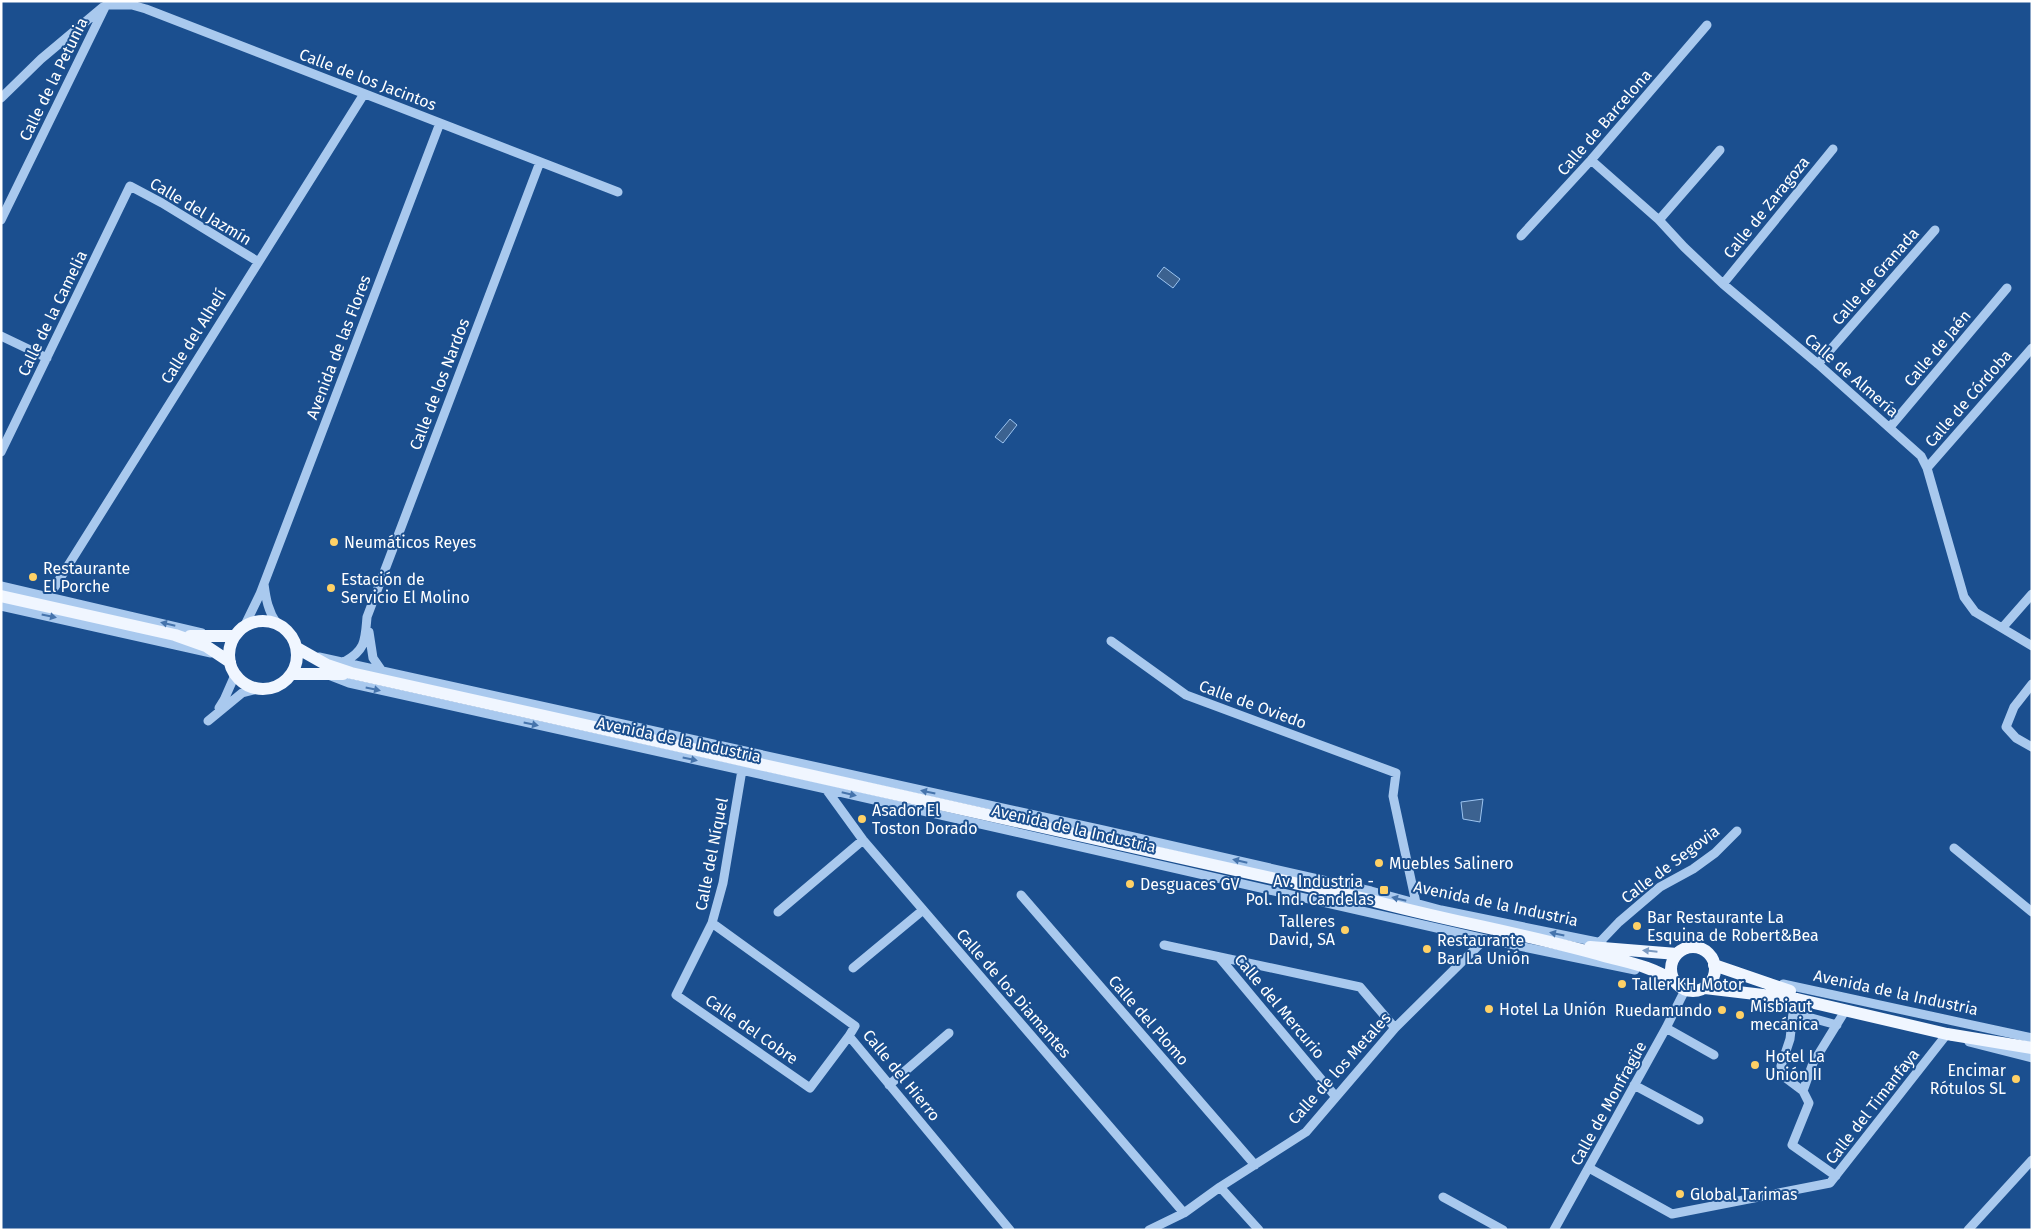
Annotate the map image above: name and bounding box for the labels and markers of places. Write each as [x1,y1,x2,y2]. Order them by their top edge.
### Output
place label: Neumáticos Reyes [344,533,476,552]
marker: Neumáticos Reyes [328,536,340,548]
place label: Restaurante El Porche [43,559,130,596]
place label: Estación de Servicio El Molino [341,570,470,607]
marker: Restaurante El Porche [27,571,39,583]
marker: Estación de Servicio El Molino [325,582,337,594]
place label: Asador El Toston Dorado [872,801,978,838]
marker: Asador El Toston Dorado [856,813,868,825]
place label: Muebles Salinero [1389,854,1514,873]
marker: Muebles Salinero [1373,857,1385,869]
place label: Av. Industria - Pol. Ind. Candelas [1245,872,1374,909]
place label: Desguaces GV [1140,875,1240,894]
marker: Desguaces GV [1124,878,1136,890]
marker: Av. Industria - Pol. Ind. Candelas [1378,884,1390,896]
place label: Bar Restaurante La Esquina de Robert&Bea [1647,908,1819,945]
place label: Talleres David, SA [1269,912,1336,949]
marker: Bar Restaurante La Esquina de Robert&Bea [1631,920,1643,932]
marker: Talleres David, SA [1339,924,1351,936]
place label: Restaurante Bar La Unión [1437,931,1530,968]
marker: Restaurante Bar La Unión [1421,943,1433,955]
place label: Taller KH Motor [1632,975,1745,994]
marker: Taller KH Motor [1616,978,1628,990]
place label: Misbiaut mecánica [1750,997,1819,1034]
place label: Hotel La Unión [1499,1000,1606,1019]
place label: Ruedamundo [1615,1001,1712,1020]
marker: Hotel La Unión [1483,1003,1495,1015]
marker: Ruedamundo [1716,1004,1728,1016]
marker: Misbiaut mecánica [1734,1009,1746,1021]
place label: Hotel La Unión II [1765,1047,1825,1084]
marker: Hotel La Unión II [1749,1059,1761,1071]
place label: Encimar Rótulos SL [1930,1061,2007,1098]
marker: Encimar Rótulos SL [2010,1073,2022,1085]
place label: Global Tarimas [1690,1185,1797,1204]
marker: Global Tarimas [1674,1188,1686,1200]

